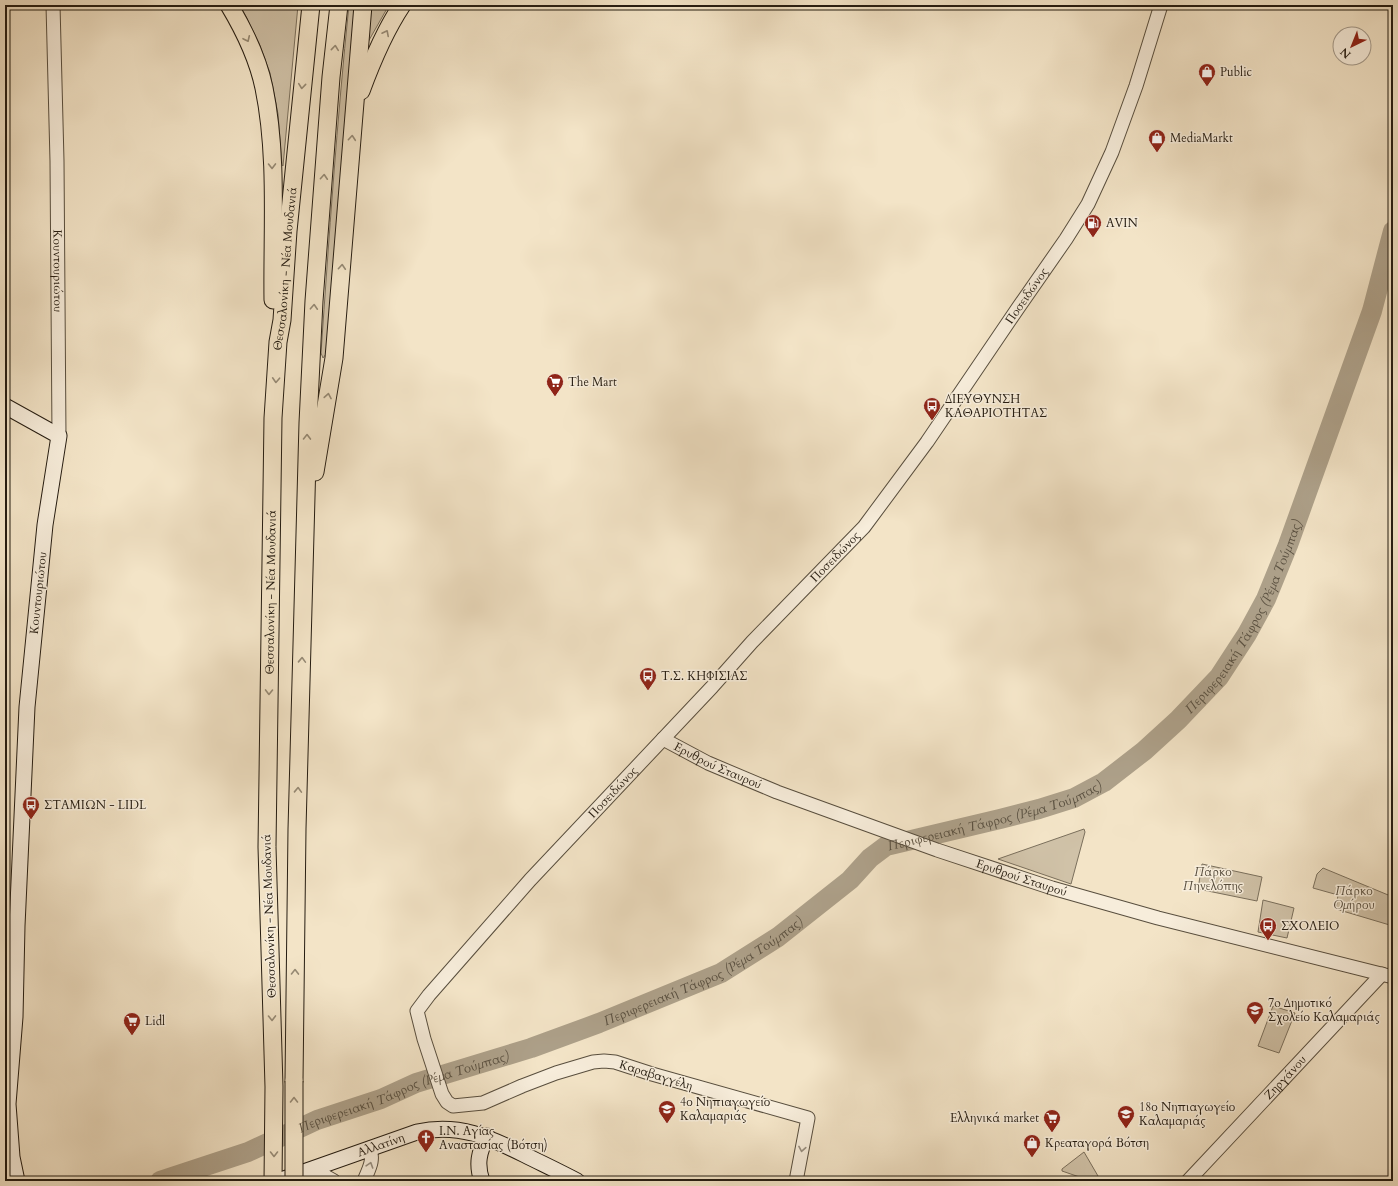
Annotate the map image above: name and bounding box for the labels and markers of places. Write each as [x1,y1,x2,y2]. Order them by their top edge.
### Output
shop icon: Public [1197,62,1217,87]
place label: Public [1220,64,1253,80]
shop icon: MediaMarkt [1147,128,1167,153]
place label: MediaMarkt [1170,130,1233,146]
fuel station icon: AVIN [1083,213,1103,238]
place label: AVIN [1106,215,1138,231]
supermarket icon: The Mart [545,372,565,397]
place label: The Mart [568,374,617,390]
place label: ΔΙΕΥΘΥΝΣΗ ΚΑΘΑΡΙΟΤΗΤΑΣ [945,391,1047,421]
bus stop icon: ΔΙΕΥΘΥΝΣΗ ΚΑΘΑΡΙΟΤΗΤΑΣ [922,396,942,421]
bus stop icon: Τ.Σ. ΚΗΦΙΣΙΑΣ [638,666,658,691]
place label: Τ.Σ. ΚΗΦΙΣΙΑΣ [661,668,747,684]
bus stop icon: ΣΤΑΜΙΩΝ - LIDL [21,795,41,820]
place label: ΣΤΑΜΙΩΝ - LIDL [44,797,147,813]
bus stop icon: ΣΧΟΛΕΙΟ [1258,916,1278,941]
place label: ΣΧΟΛΕΙΟ [1281,918,1339,934]
place label: 7o Δημοτικό Σχολείο Καλαμαριάς [1268,995,1380,1025]
school or university icon: 7o Δημοτικό Σχολείο Καλαμαριάς [1245,1000,1265,1025]
supermarket icon: Lidl [122,1011,142,1036]
place label: Lidl [145,1013,165,1029]
place label: 4ο Νηπιαγωγείο Καλαμαριάς [680,1094,771,1124]
school or university icon: 4ο Νηπιαγωγείο Καλαμαριάς [657,1099,677,1124]
place label: 18ο Νηπιαγωγείο Καλαμαριάς [1139,1099,1236,1129]
school or university icon: 18ο Νηπιαγωγείο Καλαμαριάς [1116,1104,1136,1129]
supermarket icon: Ελληνικά market [1042,1108,1062,1133]
place label: Ελληνικά market [950,1110,1039,1126]
place label: Ι.Ν. Αγίας Αναστασίας (Βότση) [439,1123,548,1153]
church icon: Ι.Ν. Αγίας Αναστασίας (Βότση) [416,1128,436,1153]
shop icon: Κρεαταγορά Βότση [1022,1133,1042,1158]
place label: Κρεαταγορά Βότση [1045,1135,1149,1152]

